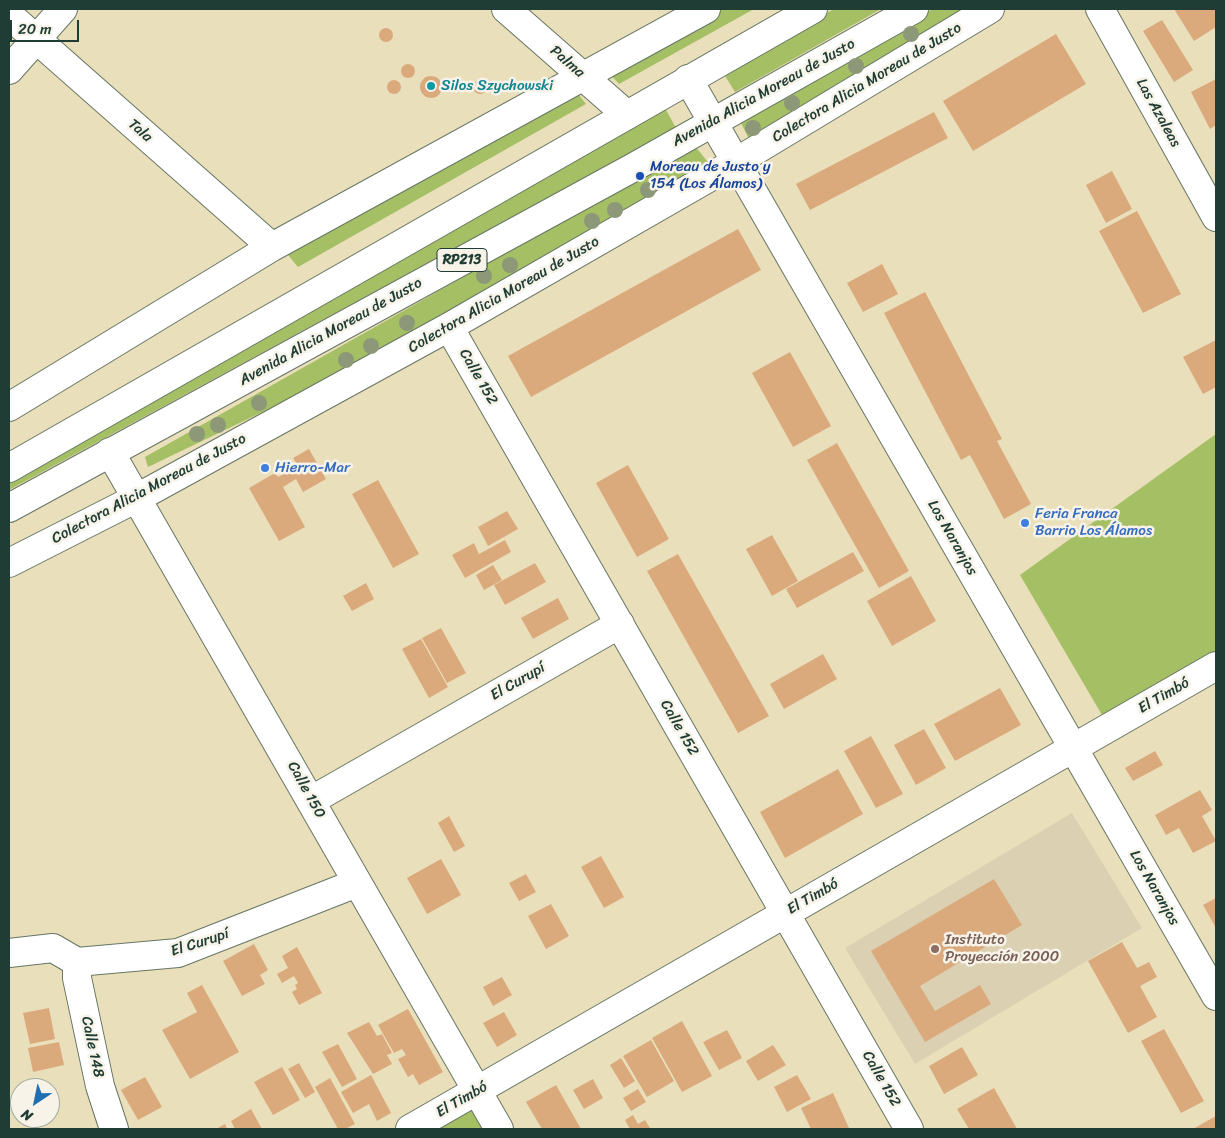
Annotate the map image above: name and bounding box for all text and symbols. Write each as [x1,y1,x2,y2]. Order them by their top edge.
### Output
scale bar [12,10,81,42]
text: 20 m [18,16,52,42]
street label: Colectora Alicia Moreau de Justo [769,19,965,147]
street label: Avenida Alicia Moreau de Justo [669,35,859,151]
street label: Palma [546,42,588,82]
street label: Las Azaleas [1132,76,1184,150]
place label: Silos Szychowski [441,77,553,95]
marker: Silos Szychowski [425,80,437,92]
street label: Tala [124,116,156,146]
place label: Moreau de Justo y 154 (Los Álamos) [650,158,771,193]
marker: Moreau de Justo y 154 (Los Álamos) [634,170,646,182]
street label: Colectora Alicia Moreau de Justo [405,233,603,357]
road number: RP213 [437,248,487,272]
street label: Avenida Alicia Moreau de Justo [236,274,426,390]
street label: Calle 152 [455,346,501,408]
street label: Colectora Alicia Moreau de Justo [49,430,249,548]
place label: Hierro-Mar [275,459,350,477]
marker: Hierro-Mar [259,462,271,474]
street label: Los Naranjos [923,497,981,579]
place label: Feria Franca Barrio Los Álamos [1035,505,1152,540]
marker: Feria Franca Barrio Los Álamos [1019,517,1031,529]
street label: El Curupí [487,659,549,705]
street label: El Timbó [1135,674,1193,718]
street label: Calle 152 [656,697,702,759]
street label: Calle 150 [283,758,329,822]
street label: Los Naranjos [1125,847,1183,929]
street label: El Timbó [784,875,842,919]
street label: El Curupí [169,925,231,961]
place label: Instituto Proyección 2000 [945,931,1059,966]
marker: Instituto Proyección 2000 [929,943,941,955]
street label: Calle 148 [77,1015,107,1079]
street label: Calle 152 [858,1048,904,1110]
north arrow [10,1078,60,1128]
street label: El Timbó [433,1078,491,1122]
text: N [16,1102,38,1128]

